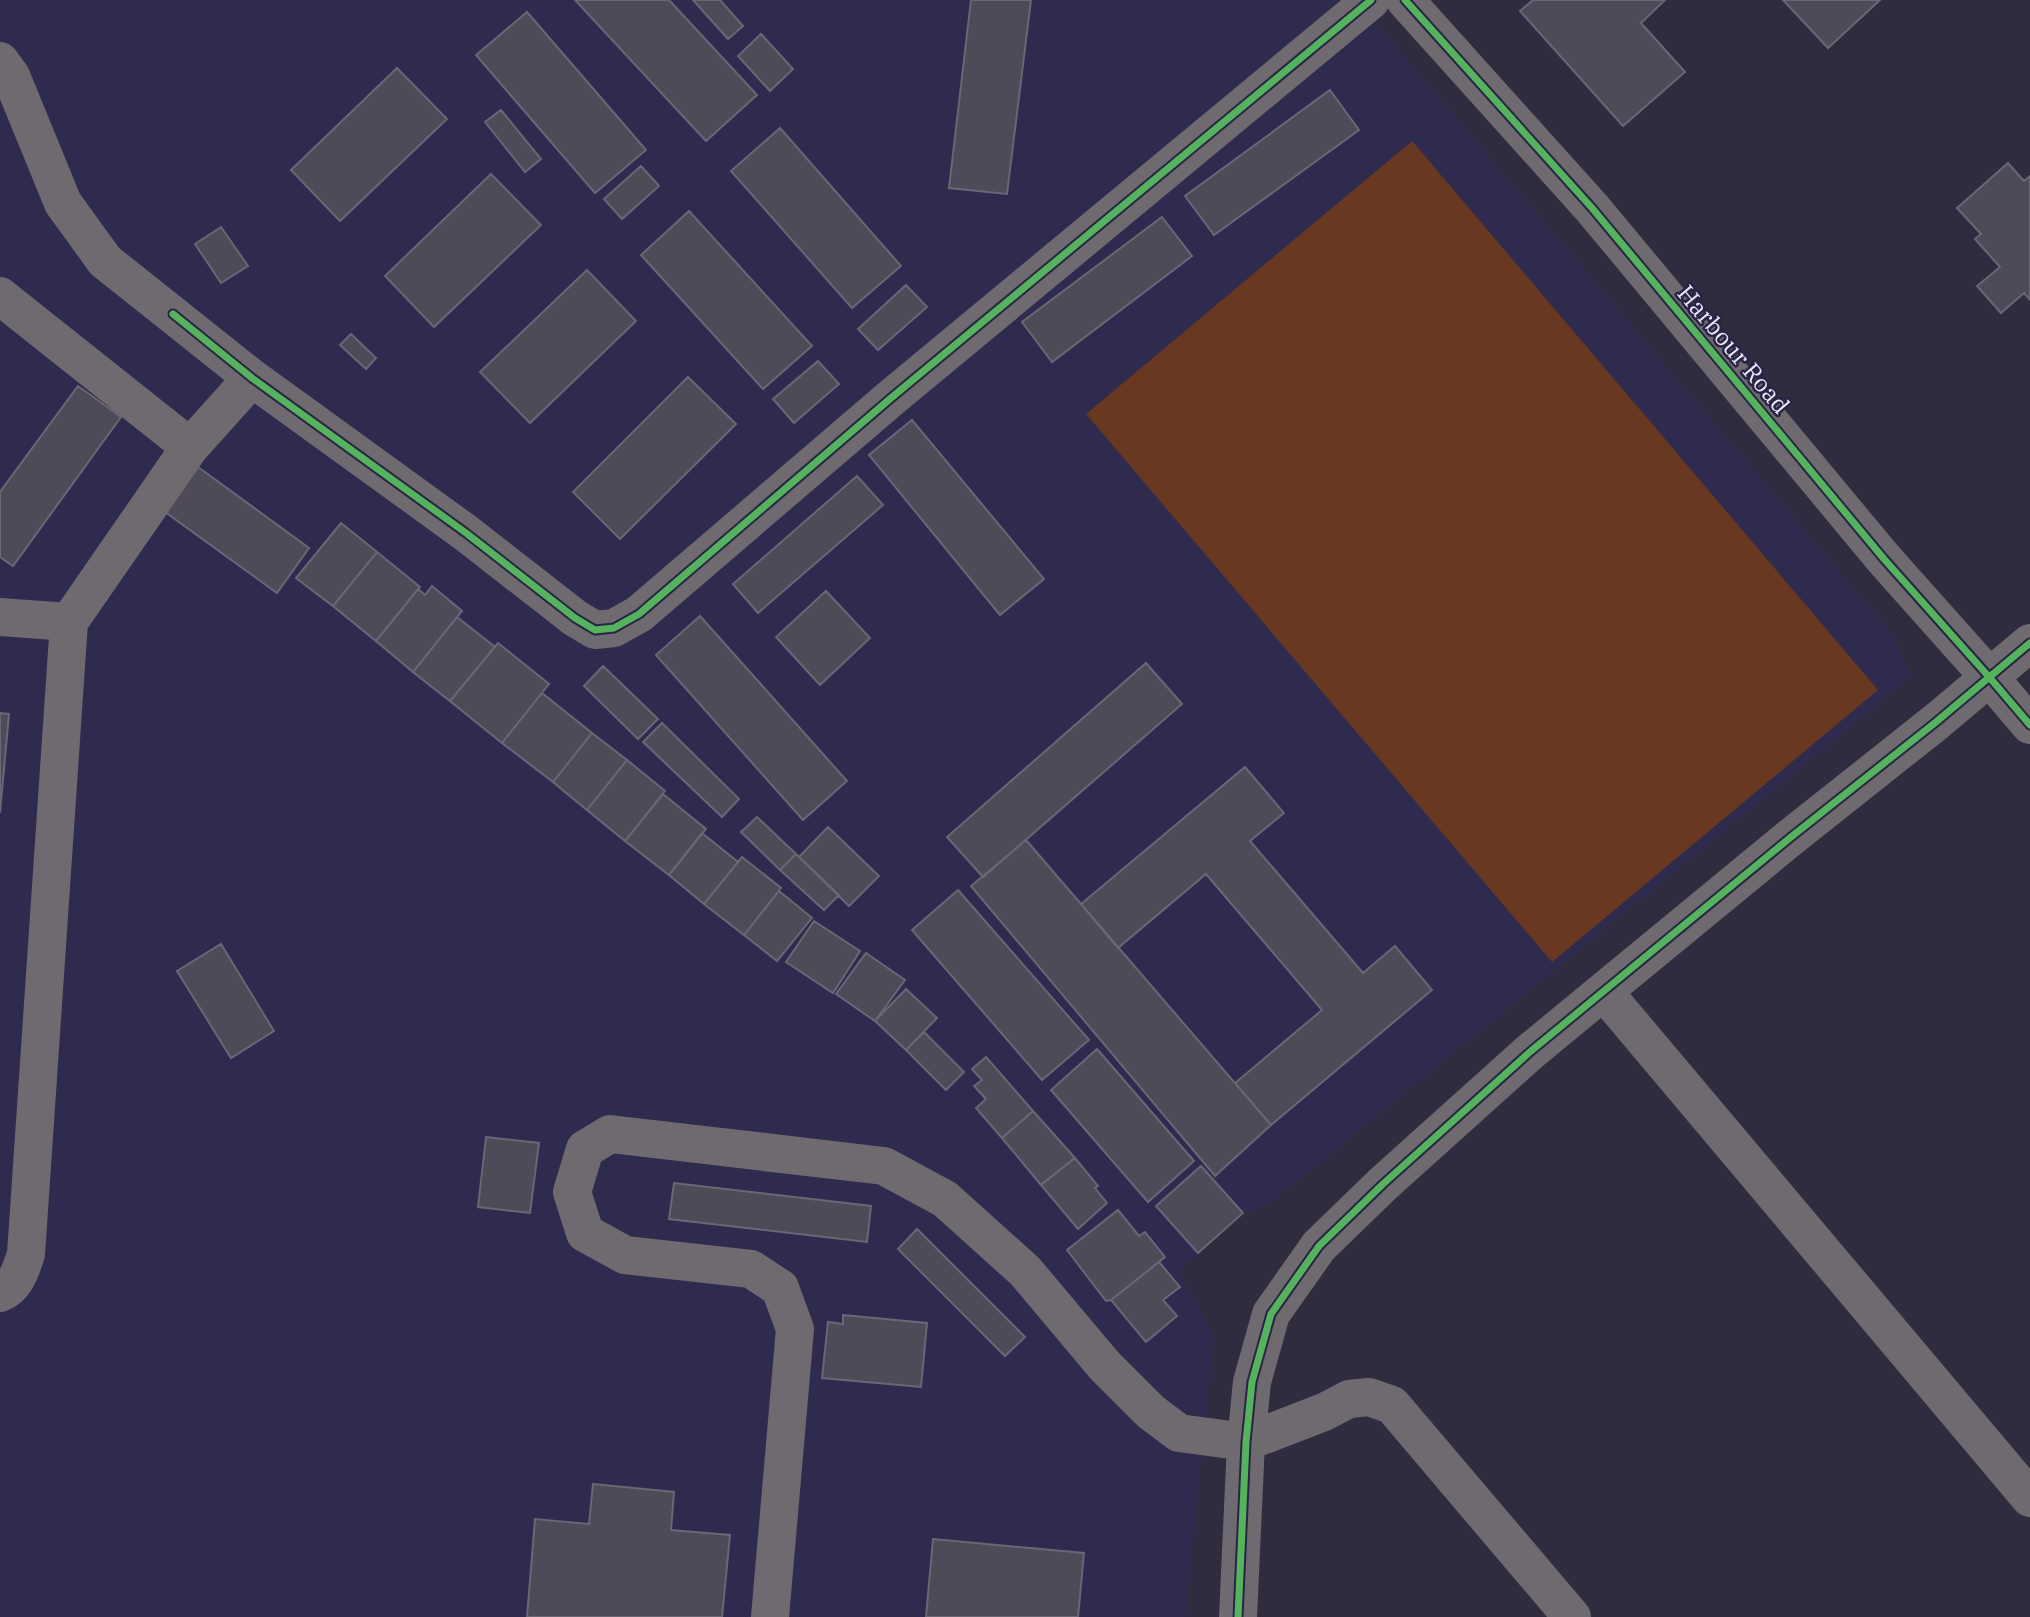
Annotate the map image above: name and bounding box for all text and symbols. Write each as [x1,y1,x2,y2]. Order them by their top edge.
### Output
street label: Harbour Road [1671,278,1797,420]

